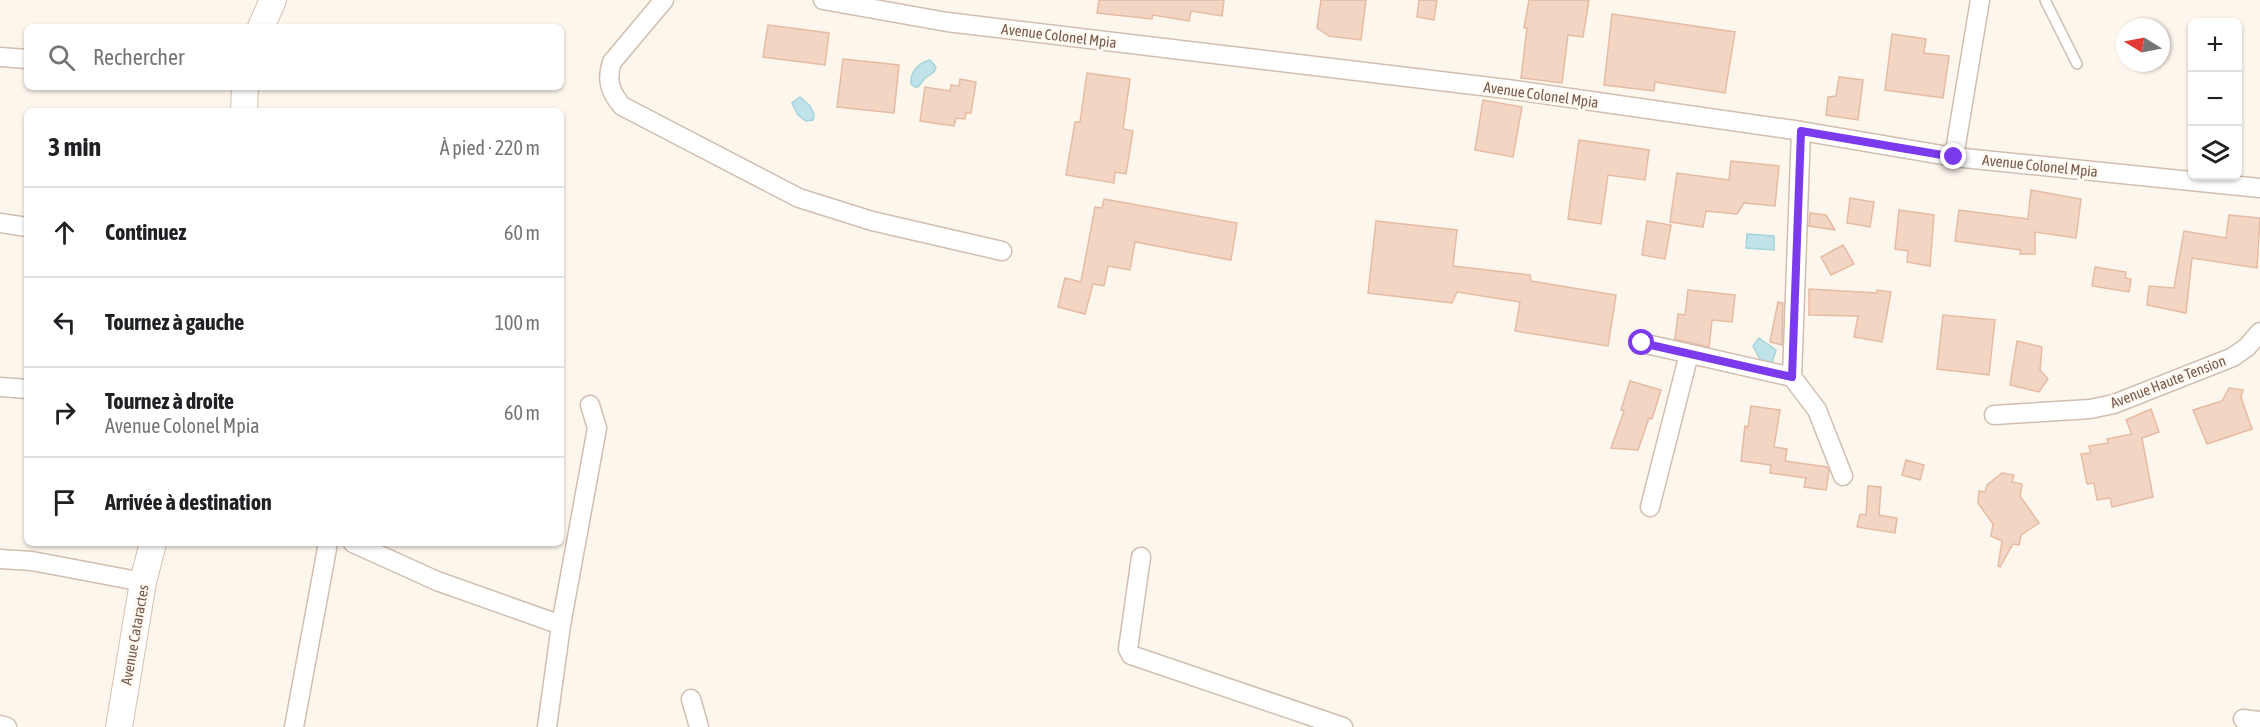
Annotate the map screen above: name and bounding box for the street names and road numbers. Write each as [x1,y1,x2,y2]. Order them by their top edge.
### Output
street label: Avenue Colonel Mpia [1000,20,1118,51]
street label: Avenue Colonel Mpia [1482,78,1600,111]
street label: Avenue Colonel Mpia [1982,151,2099,180]
street label: Avenue Haute Tension [2108,352,2228,411]
street label: Avenue Cataractes [117,583,152,686]

